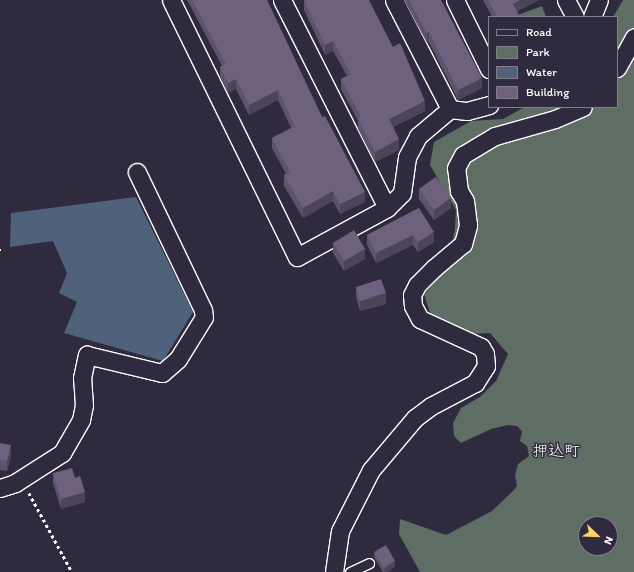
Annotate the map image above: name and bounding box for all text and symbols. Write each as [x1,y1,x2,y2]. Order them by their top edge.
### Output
legend [488,16,618,108]
text: Road [526,25,552,39]
text: Park [526,45,550,59]
text: Water [526,65,557,79]
text: Building [526,85,569,99]
district label: 押込町 [532,441,580,461]
north arrow [578,516,618,556]
text: N [601,535,616,546]

